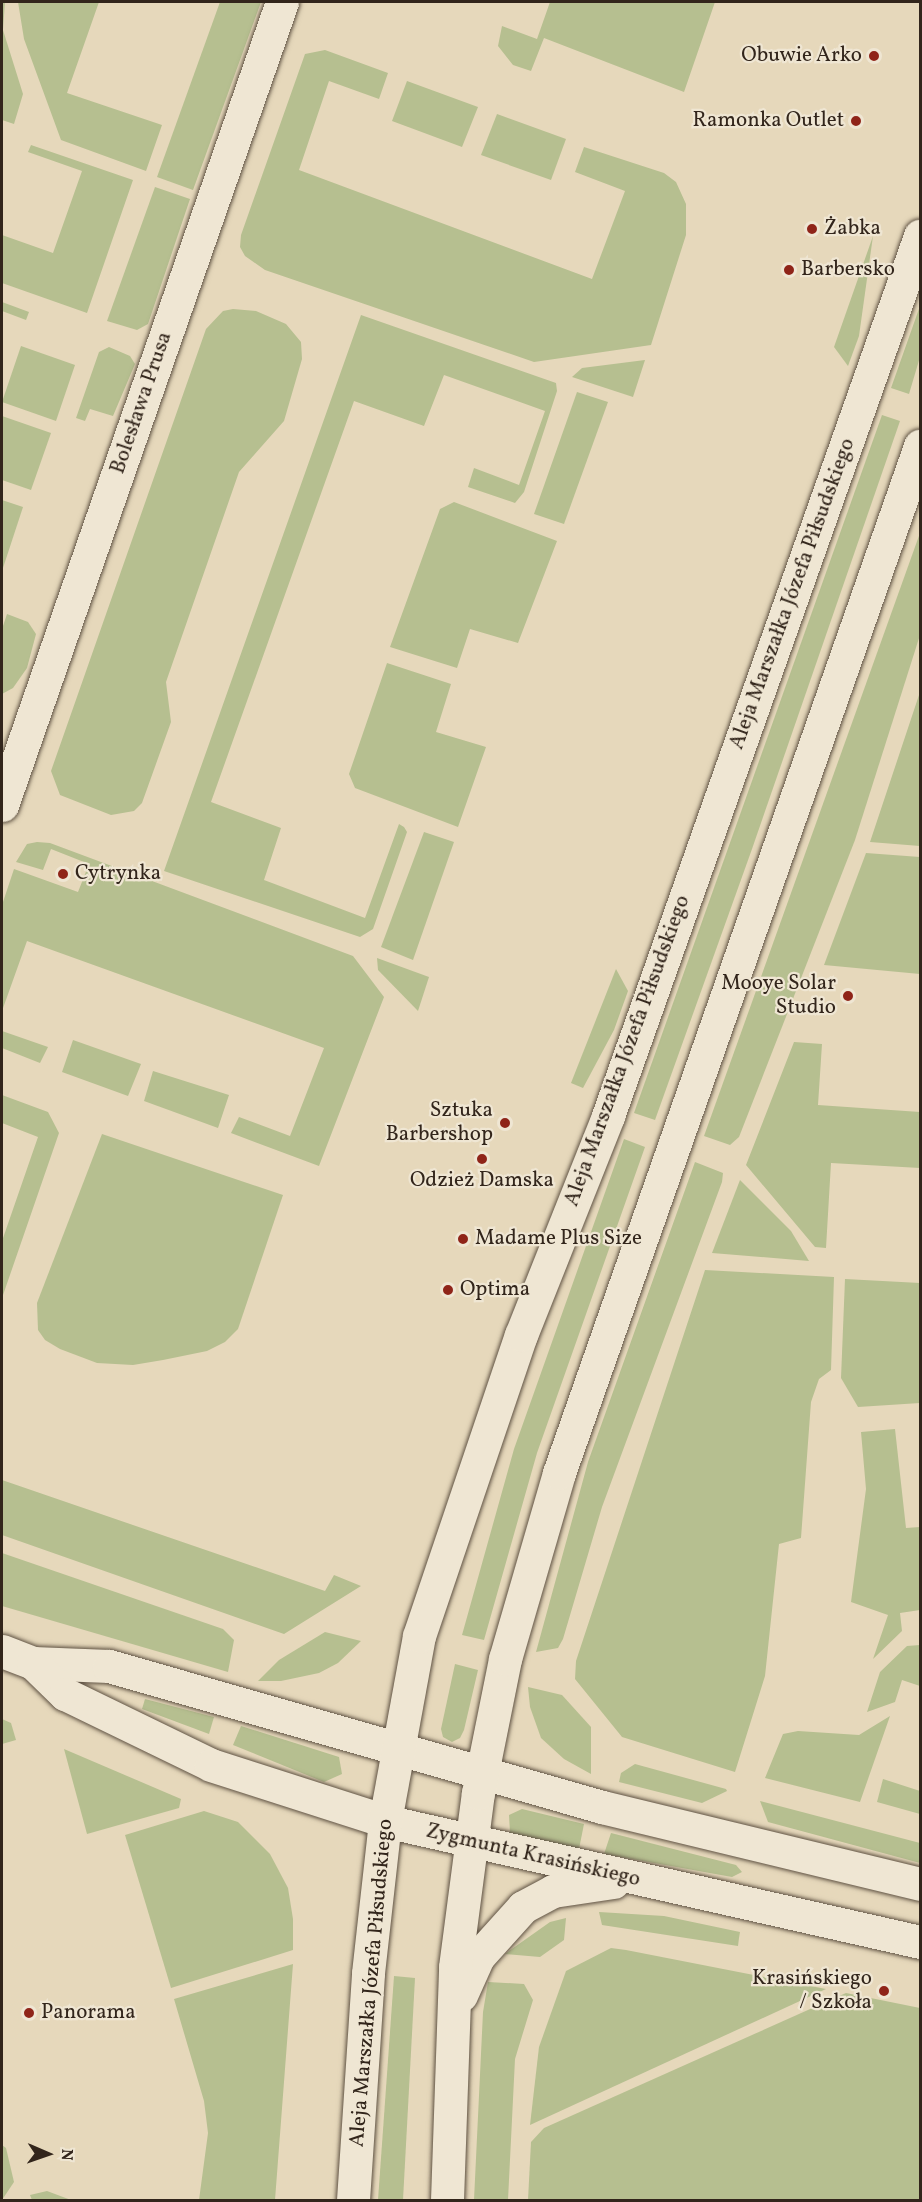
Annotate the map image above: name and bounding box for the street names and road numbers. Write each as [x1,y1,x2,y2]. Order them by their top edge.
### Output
street label: Bolesława Prusa [106,329,178,477]
street label: Aleja Marszałka Józefa Piłsudskiego [725,435,861,753]
street label: Aleja Marszałka Józefa Piłsudskiego [560,892,696,1210]
street label: Aleja Marszałka Józefa Piłsudskiego [345,1818,399,2148]
street label: Zygmunta Krasińskiego [423,1819,643,1893]

